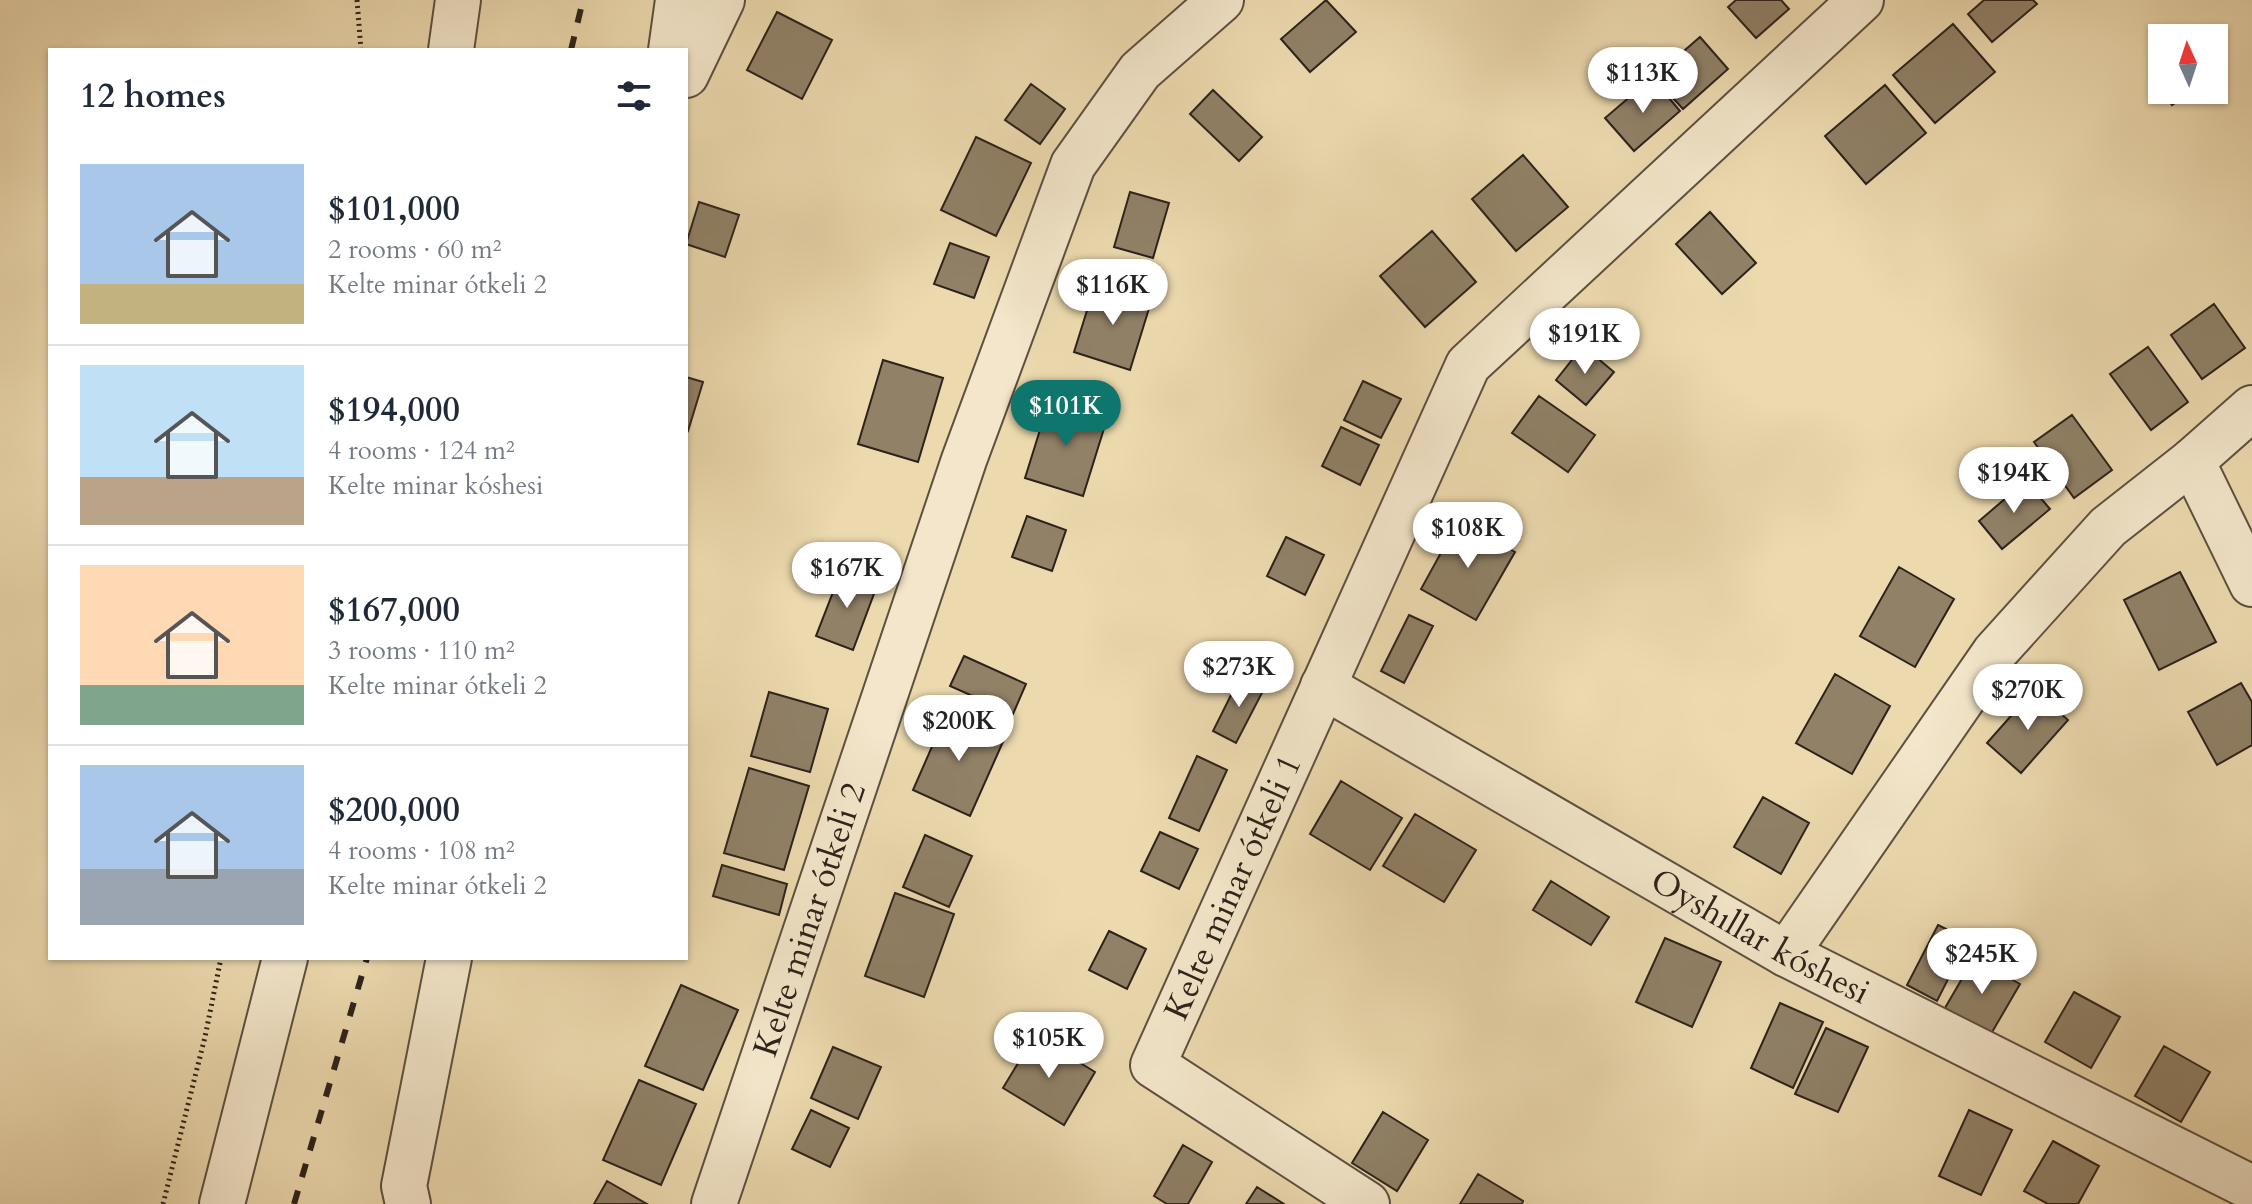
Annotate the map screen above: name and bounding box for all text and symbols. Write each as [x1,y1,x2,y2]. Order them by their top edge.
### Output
north arrow [2148,24,2228,104]
map controls [2148,24,2228,104]
pin: $113K [1587,47,1699,115]
text: $113K [1606,55,1680,90]
text: 12 homes [80,73,226,119]
icon: filters [612,74,656,118]
text: $101,000 [328,186,460,232]
icon: home [144,196,240,292]
text: 2 rooms · 60 m² [328,232,501,267]
pin: $116K [1057,259,1169,327]
text: Kelte minar ótkeli 2 [328,267,547,302]
text: $116K [1076,267,1150,302]
pin: $191K [1529,308,1641,376]
text: $191K [1548,316,1622,351]
pin: $101K [1010,380,1122,448]
text: $194,000 [328,387,460,433]
text: $101K [1029,388,1103,423]
icon: home [144,397,240,493]
text: 4 rooms · 124 m² [328,433,515,468]
pin: $194K [1958,447,2070,515]
text: $194K [1977,455,2051,490]
text: Kelte minar kóshesi [328,468,543,503]
pin: $108K [1412,502,1524,570]
text: $108K [1431,510,1505,545]
pin: $167K [791,542,903,610]
text: $167K [810,550,884,585]
text: $167,000 [328,587,460,633]
icon: home [144,597,240,693]
text: 3 rooms · 110 m² [328,633,515,668]
pin: $273K [1183,641,1295,709]
text: $273K [1202,649,1276,684]
pin: $270K [1972,664,2084,732]
text: Kelte minar ótkeli 2 [328,668,547,703]
text: $270K [1991,672,2065,707]
pin: $200K [903,695,1015,763]
text: $200K [922,703,996,738]
street label: Kelte minar ótkeli 1 [1153,747,1313,1027]
street label: Kelte minar ótkeli 2 [742,777,877,1063]
text: $200,000 [328,787,460,833]
icon: home [144,797,240,893]
text: 4 rooms · 108 m² [328,833,515,868]
street label: Oyshıllar kóshesi [1642,858,1877,1015]
text: Kelte minar ótkeli 2 [328,868,547,903]
pin: $245K [1926,928,2038,996]
text: $245K [1945,936,2019,971]
pin: $105K [993,1012,1105,1080]
text: $105K [1012,1020,1086,1055]

